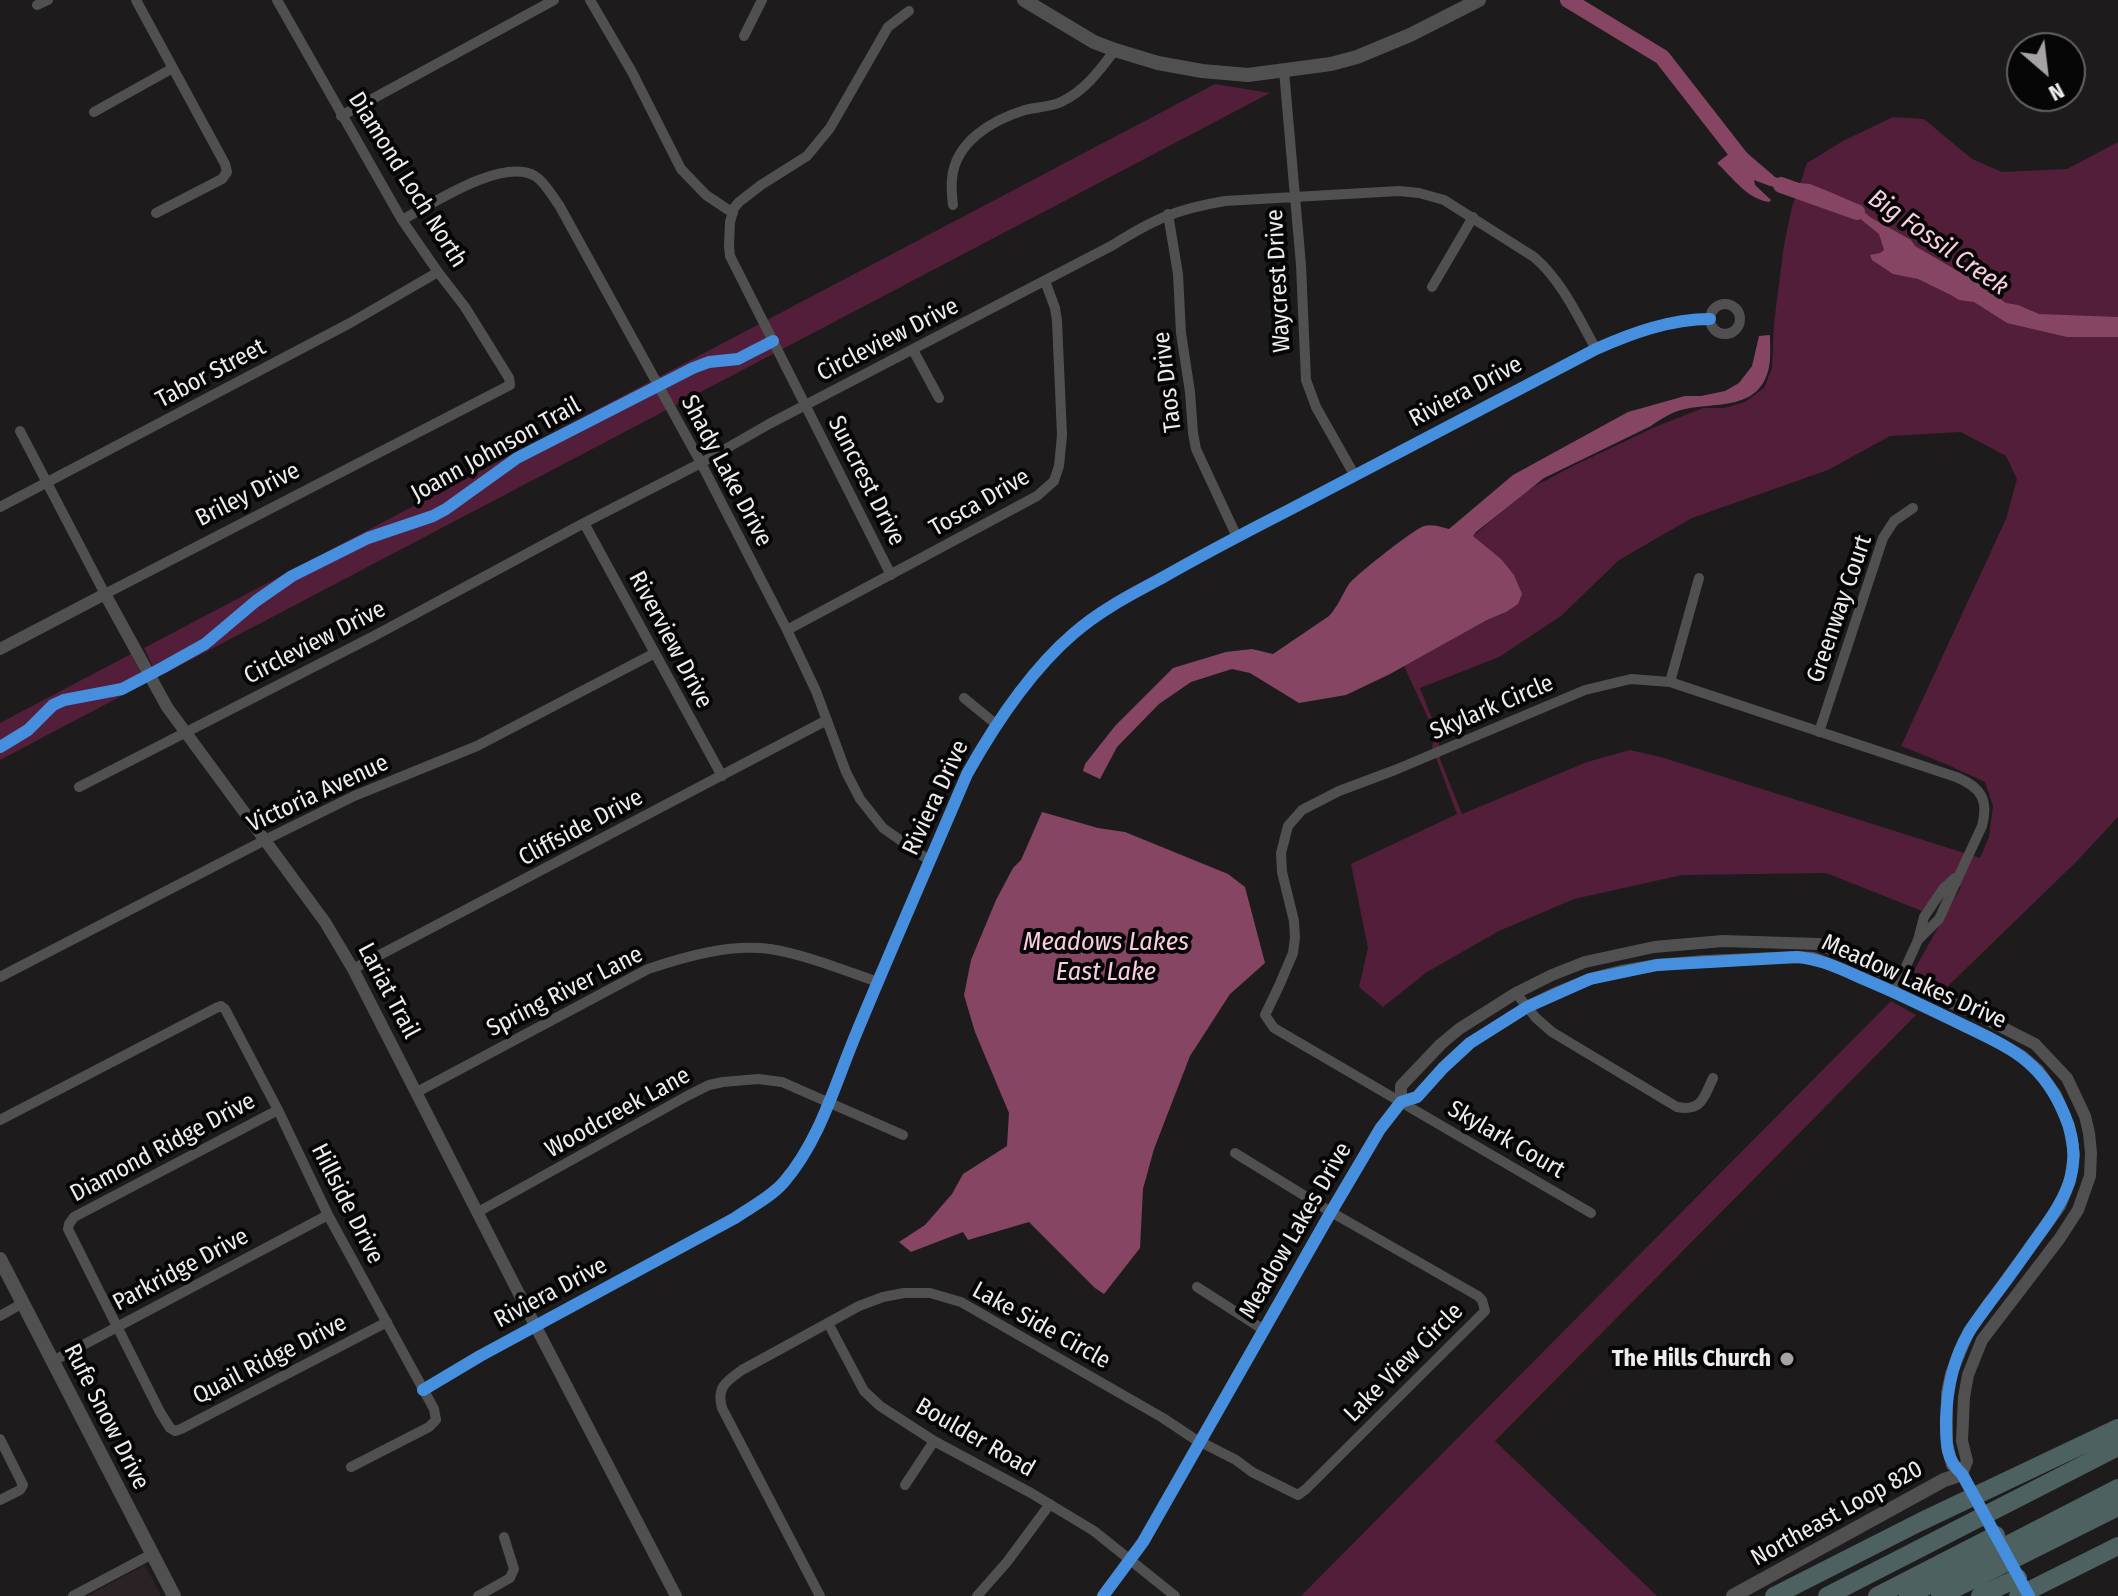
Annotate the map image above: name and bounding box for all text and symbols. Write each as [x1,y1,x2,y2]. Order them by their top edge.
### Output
north arrow [2006,32,2086,112]
text: N [2044,77,2069,107]
street label: Diamond Loch North [341,87,473,273]
water label: Big Fossil Creek [1862,183,2014,303]
street label: Waycrest Drive [1261,209,1297,353]
street label: Circleview Drive [812,292,964,388]
street label: Taos Drive [1148,330,1188,434]
street label: Tabor Street [151,333,271,415]
street label: Riviera Drive [1405,350,1527,434]
street label: Joann Johnson Trail [406,391,586,509]
street label: Shady Lake Drive [674,391,778,551]
street label: Suncrest Drive [821,411,911,551]
street label: Briley Drive [191,457,305,533]
street label: Tosca Drive [925,463,1035,543]
street label: Greenway Court [1801,531,1879,687]
street label: Riverview Drive [622,567,718,713]
street label: Circleview Drive [239,595,391,691]
street label: Skylark Circle [1426,669,1558,747]
street label: Riviera Drive [897,736,975,860]
street label: Victoria Avenue [243,749,393,839]
street label: Cliffside Drive [514,783,648,873]
water label: Meadows Lakes East Lake [1023,927,1189,988]
street label: Meadow Lakes Drive [1817,928,2011,1036]
street label: Lariat Trail [351,938,425,1044]
street label: Spring River Lane [482,940,648,1044]
street label: Woodcreek Lane [541,1061,695,1165]
street label: Diamond Ridge Drive [66,1087,260,1209]
street label: Skylark Court [1442,1095,1570,1185]
street label: Meadow Lakes Drive [1234,1138,1358,1324]
street label: Hillside Drive [304,1139,390,1269]
street label: Parkridge Drive [108,1222,254,1318]
street label: Riviera Drive [490,1251,612,1335]
street label: Lake Side Circle [967,1276,1115,1376]
street label: Lake View Circle [1339,1298,1469,1428]
street label: Quail Ridge Drive [188,1309,352,1411]
street label: Rufe Snow Drive [57,1339,155,1495]
place label: The Hills Church [1612,1345,1771,1373]
marker: The Hills Church [1778,1350,1796,1368]
street label: Boulder Road [910,1392,1040,1484]
street label: Northeast Loop 820 [1746,1455,1928,1573]

